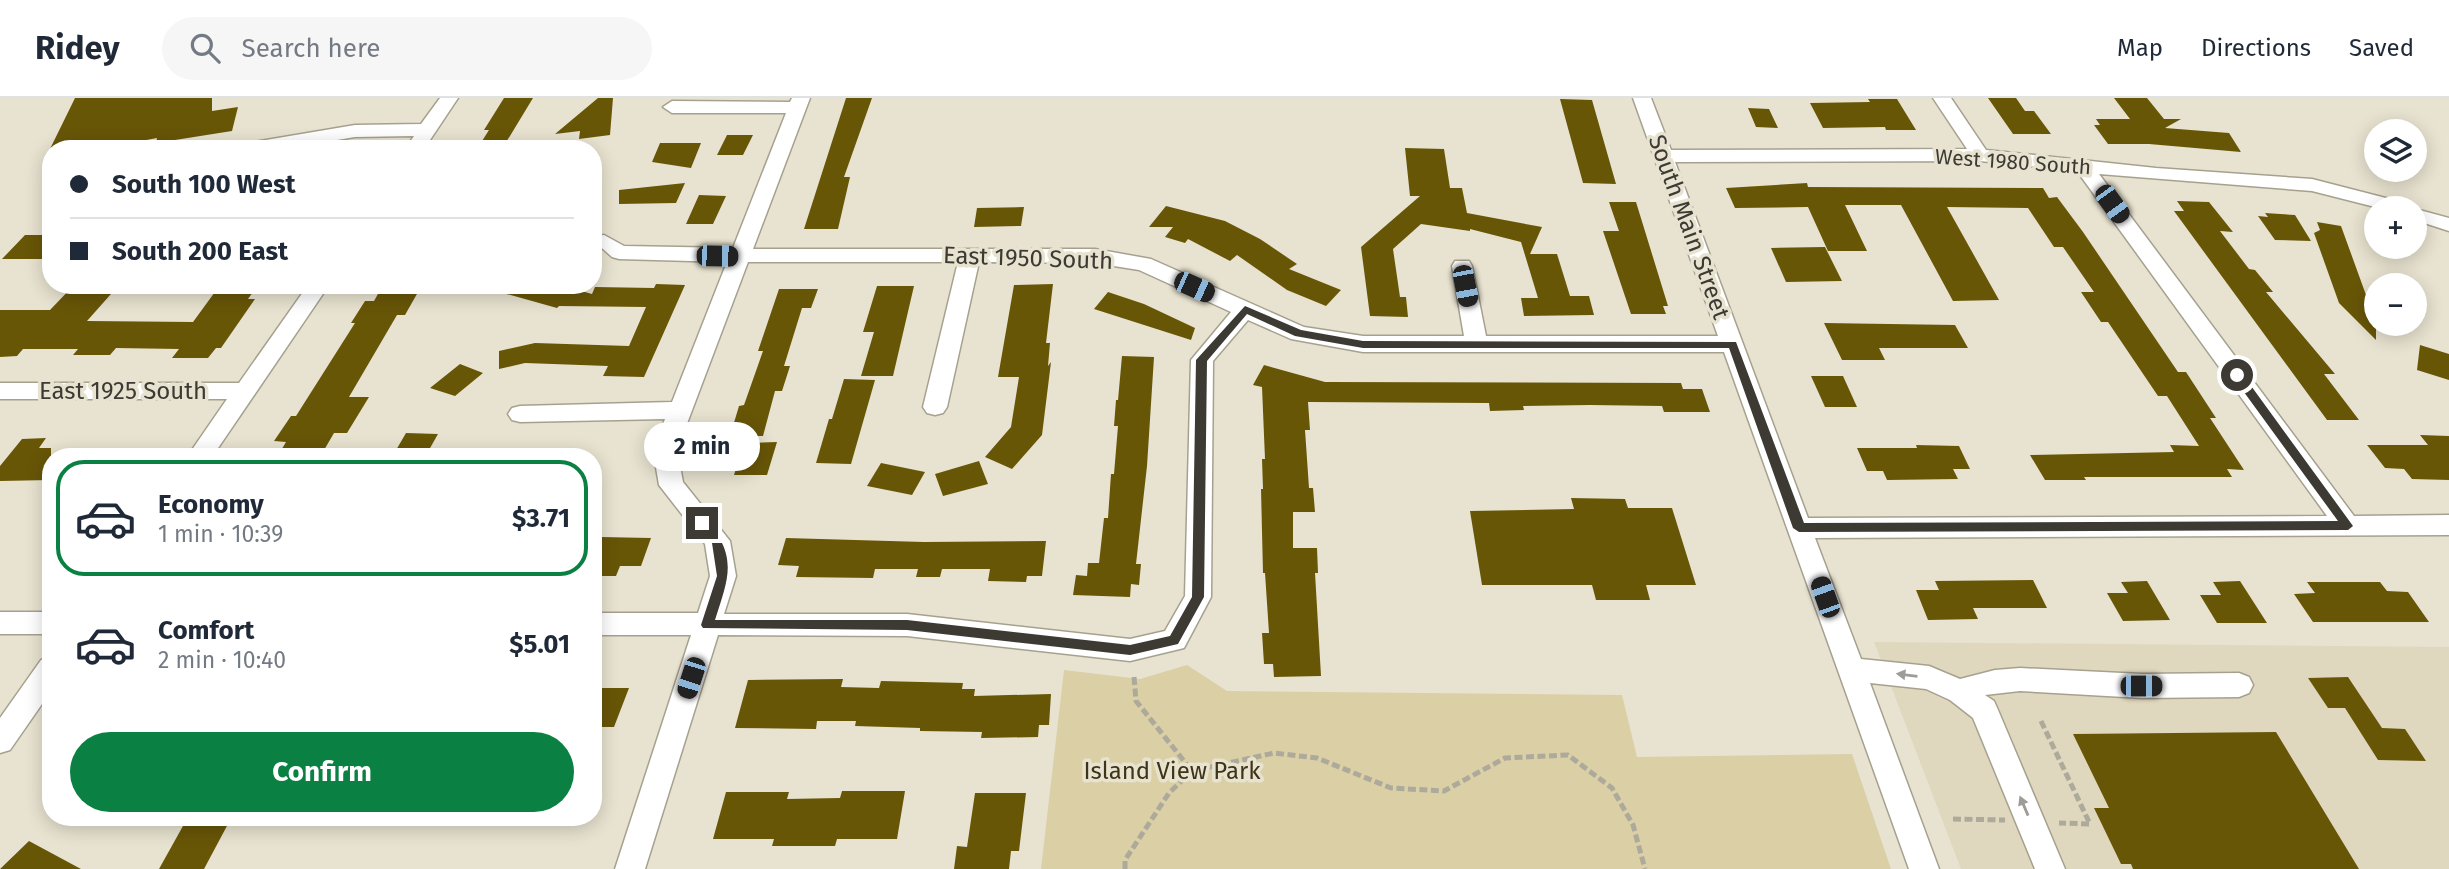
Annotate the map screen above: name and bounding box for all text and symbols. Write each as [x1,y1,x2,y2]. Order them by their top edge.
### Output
search box [162,17,652,80]
text: Ridey [35,28,120,68]
icon: search [186,29,224,67]
text: Search here [242,33,380,64]
text: Map [2117,34,2163,62]
text: Directions [2201,34,2311,62]
text: Saved [2349,34,2414,62]
map controls [2364,119,2427,336]
button: layers [2364,119,2427,182]
street label: South Main Street [1643,131,1735,323]
street label: West 1980 South [1934,144,2092,180]
text: South 100 West [112,169,295,200]
car [2092,181,2133,227]
button: + [2364,196,2427,259]
text: South 200 East [112,236,288,267]
street label: East 1950 South [942,241,1114,275]
car [696,245,739,267]
car [1451,263,1480,309]
car [1171,269,1218,305]
button: − [2364,273,2427,336]
route start [2221,359,2253,391]
street label: East 1925 South [39,377,207,405]
callout: 2 min [644,422,760,470]
text: 2 min [674,432,730,460]
icon: car [74,487,137,550]
text: Economy [158,489,264,520]
text: $3.71 [512,503,570,534]
route end [686,507,718,539]
text: 1 min · 10:39 [158,520,283,548]
car [1808,574,1843,620]
icon: car [74,613,137,676]
text: Comfort [158,615,254,646]
text: $5.01 [509,629,570,660]
text: 2 min · 10:40 [158,646,286,674]
car [675,655,708,701]
one-way arrow [1896,670,1918,681]
car [2121,676,2163,697]
button: Confirm [70,732,574,812]
park label: Island View Park [1083,757,1261,785]
one-way arrow [2018,796,2030,816]

